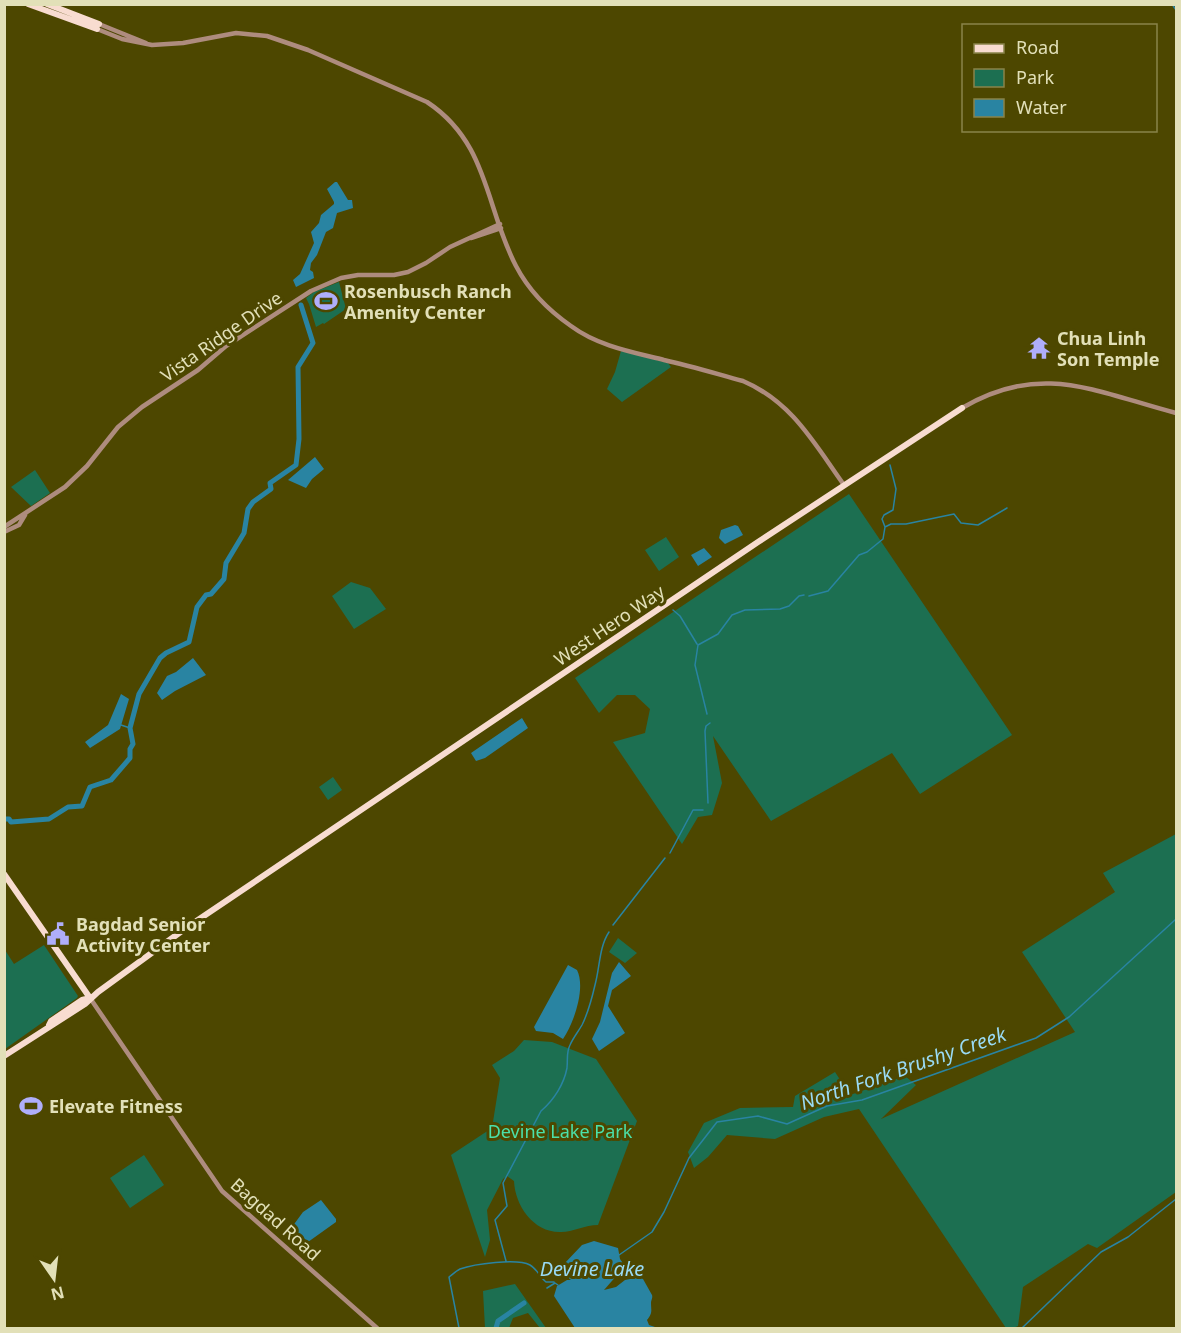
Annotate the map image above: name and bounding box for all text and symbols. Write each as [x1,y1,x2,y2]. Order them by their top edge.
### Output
legend [962,24,1157,132]
text: Road [1016,35,1059,59]
text: Park [1016,65,1054,89]
text: Water [1016,95,1067,119]
place label: Rosenbusch Ranch Amenity Center [344,279,512,324]
street label: Vista Ridge Drive [156,285,286,387]
sports icon: Rosenbusch Ranch Amenity Center [313,288,339,314]
place label: Chua Linh Son Temple [1057,326,1159,371]
temple icon: Chua Linh Son Temple [1026,335,1052,361]
street label: West Hero Way [549,579,669,671]
place label: Bagdad Senior Activity Center [76,912,210,957]
public building icon: Bagdad Senior Activity Center [45,921,71,947]
water label: North Fork Brushy Creek [796,1020,1011,1116]
sports icon: Elevate Fitness [18,1093,44,1119]
place label: Elevate Fitness [49,1094,183,1118]
park label: Devine Lake Park [488,1119,633,1143]
street label: Bagdad Road [226,1172,326,1266]
north arrow [24,1249,84,1309]
water label: Devine Lake [540,1255,644,1282]
text: N [49,1281,67,1306]

